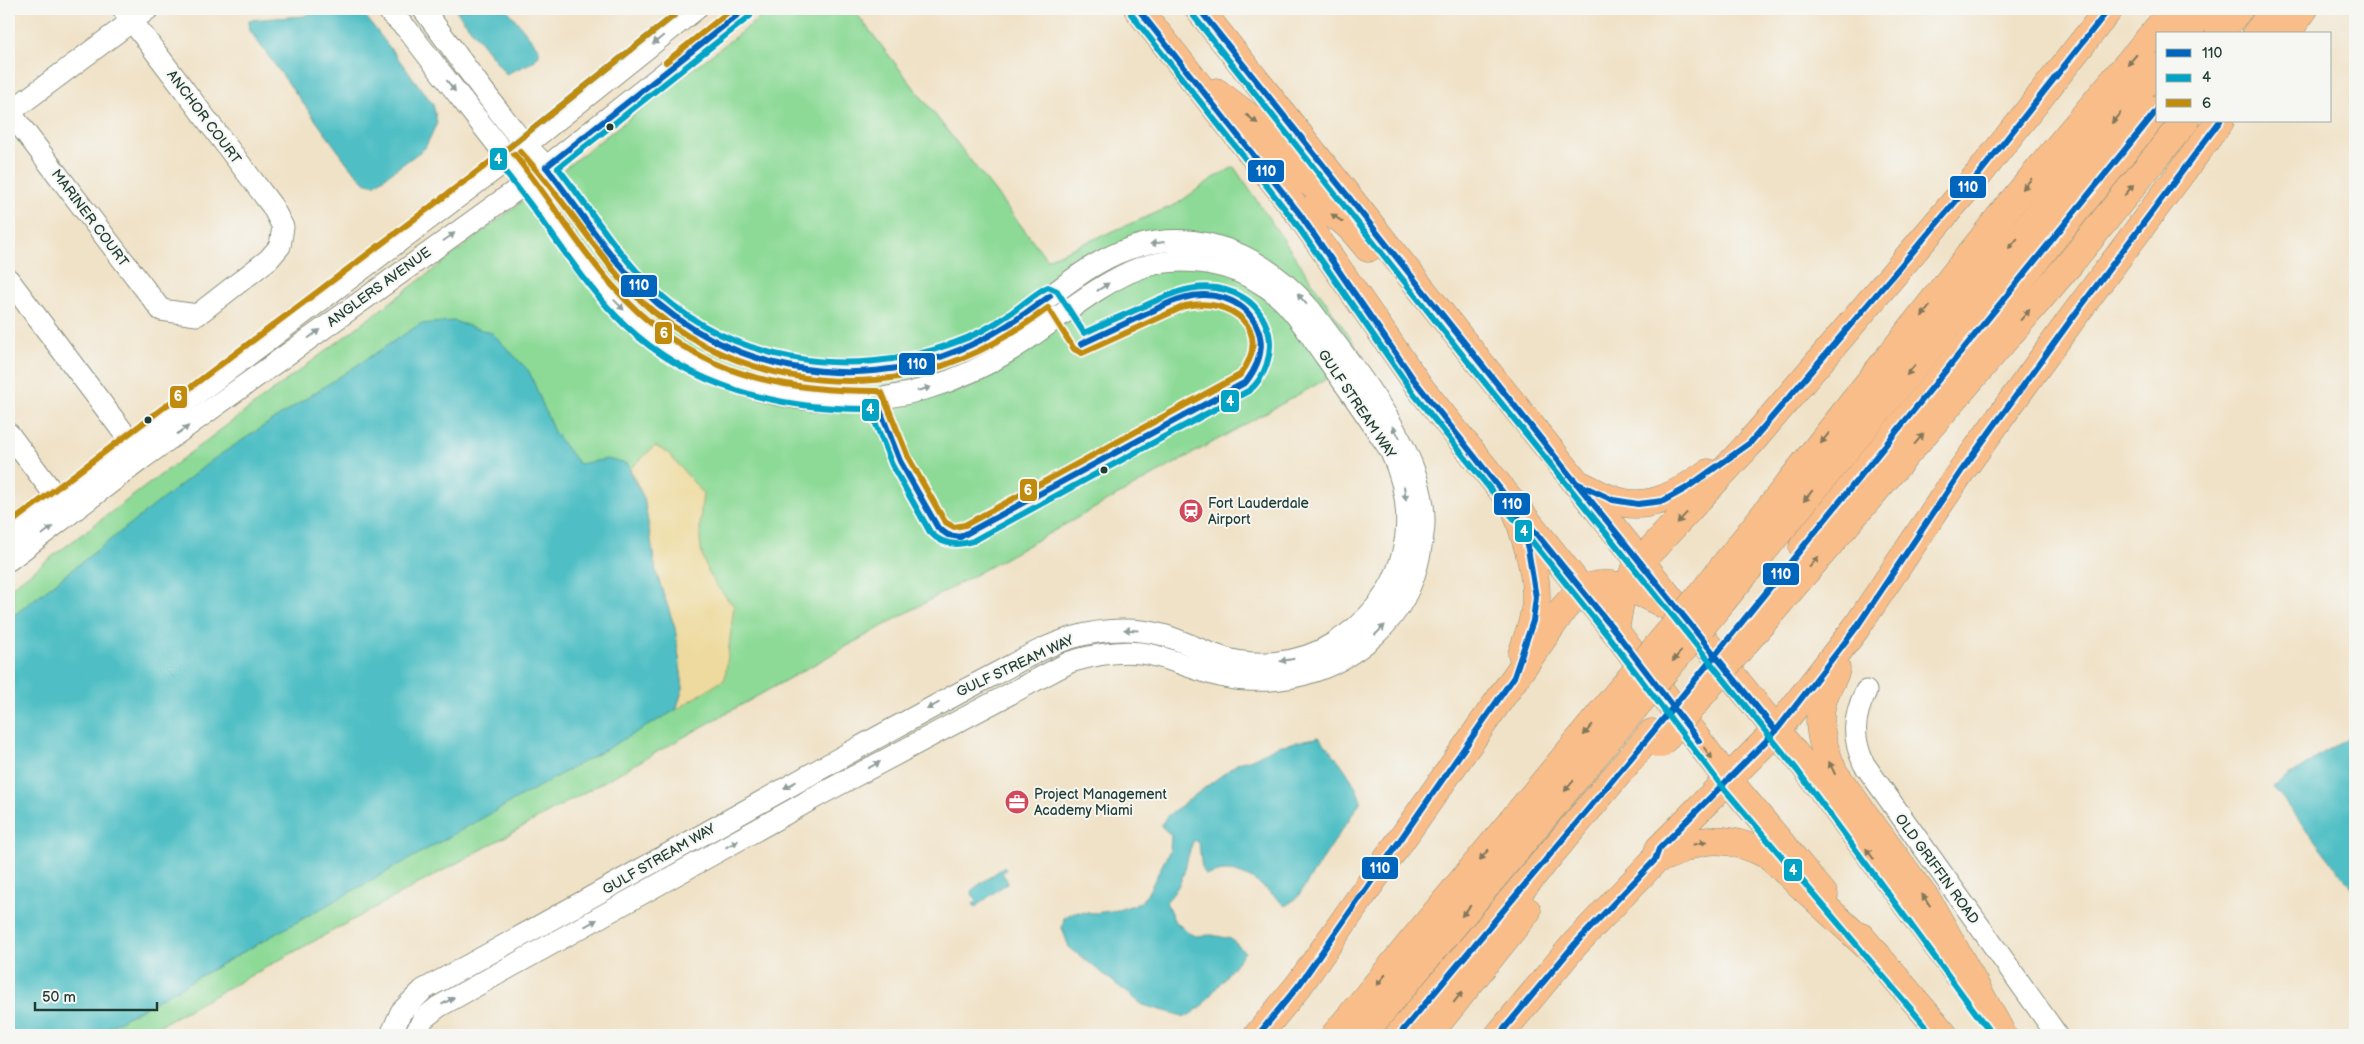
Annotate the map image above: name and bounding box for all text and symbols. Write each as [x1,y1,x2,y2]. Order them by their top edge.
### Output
legend [2156,32,2332,122]
one-way arrow [652,34,665,45]
text: 110 [2202,44,2223,63]
one-way arrow [2126,53,2137,66]
street label: ANCHOR COURT [163,67,245,168]
text: 4 [2202,68,2211,87]
one-way arrow [446,79,456,93]
text: 6 [2202,94,2211,113]
one-way arrow [2110,111,2121,124]
one-way arrow [1245,113,1258,124]
unlabelled marker [605,122,615,132]
line badge: 4 [489,147,508,171]
text: 4 [494,151,503,168]
line badge: 110 [1247,159,1285,183]
text: 110 [1256,163,1277,180]
street label: MARINER COURT [48,166,133,271]
line badge: 110 [1949,175,1987,199]
one-way arrow [2022,177,2033,190]
text: 110 [1958,179,1979,196]
one-way arrow [2123,184,2134,197]
one-way arrow [1330,213,1344,223]
one-way arrow [443,232,456,242]
one-way arrow [2008,237,2019,250]
one-way arrow [1148,240,1164,248]
street label: ANGLERS AVENUE [324,244,434,330]
line badge: 110 [620,274,658,298]
text: 110 [629,277,650,294]
one-way arrow [1097,283,1110,292]
one-way arrow [1296,293,1307,306]
one-way arrow [613,299,625,311]
one-way arrow [1920,304,1931,317]
one-way arrow [2019,310,2031,322]
line badge: 6 [654,321,673,345]
text: 6 [660,325,668,342]
one-way arrow [307,329,320,340]
street label: GULF STREAM WAY [1314,346,1400,462]
line badge: 110 [898,352,936,376]
text: 110 [907,356,928,373]
one-way arrow [1905,363,1916,376]
line badge: 6 [169,385,188,409]
one-way arrow [916,385,931,393]
text: 6 [174,388,182,405]
line badge: 4 [1220,389,1240,413]
text: 4 [1226,393,1235,410]
line badge: 4 [861,398,880,422]
text: 4 [866,401,875,418]
unlabelled marker [143,415,153,425]
one-way arrow [176,425,190,435]
one-way arrow [1391,425,1401,438]
one-way arrow [1819,431,1830,444]
one-way arrow [1914,433,1925,446]
unlabelled marker [1099,465,1109,475]
line badge: 6 [1019,478,1038,502]
text: 6 [1024,482,1032,499]
one-way arrow [1401,485,1409,501]
one-way arrow [1803,490,1814,502]
line badge: 110 [1493,492,1531,516]
place label: Fort Lauderdale Airport [1208,495,1309,528]
text: 110 [1502,496,1523,513]
station icon: Fort Lauderdale Airport [1178,498,1204,524]
one-way arrow [1676,511,1688,523]
line badge: 4 [1514,519,1533,543]
text: 4 [1520,523,1529,540]
one-way arrow [41,525,54,536]
one-way arrow [1808,556,1819,569]
line badge: 110 [1762,562,1800,586]
text: 110 [1771,566,1792,583]
one-way arrow [1374,624,1386,636]
one-way arrow [1122,626,1138,634]
street label: GULF STREAM WAY [954,631,1077,701]
one-way arrow [1672,649,1683,662]
one-way arrow [1279,656,1295,664]
one-way arrow [926,702,939,711]
one-way arrow [1582,723,1593,736]
one-way arrow [1703,746,1713,760]
one-way arrow [867,761,882,769]
one-way arrow [1828,761,1836,775]
one-way arrow [1564,779,1575,792]
one-way arrow [783,781,798,789]
place label: Project Management Academy Miami [1034,786,1167,819]
office icon: Project Management Academy Miami [1004,789,1030,815]
street label: OLD GRIFFIN ROAD [1891,811,1983,927]
street label: GULF STREAM WAY [600,819,719,898]
one-way arrow [1692,839,1707,847]
one-way arrow [725,840,740,848]
one-way arrow [1479,848,1490,861]
one-way arrow [1864,848,1875,861]
line badge: 110 [1361,856,1399,880]
line badge: 4 [1783,858,1803,882]
text: 110 [1370,860,1391,877]
text: 4 [1789,862,1798,879]
one-way arrow [1921,894,1931,907]
one-way arrow [1460,904,1471,917]
one-way arrow [584,919,597,928]
one-way arrow [1375,974,1386,987]
scale bar [35,979,158,1011]
text: 50 m [42,988,76,1007]
one-way arrow [1453,991,1464,1004]
one-way arrow [441,997,455,1005]

